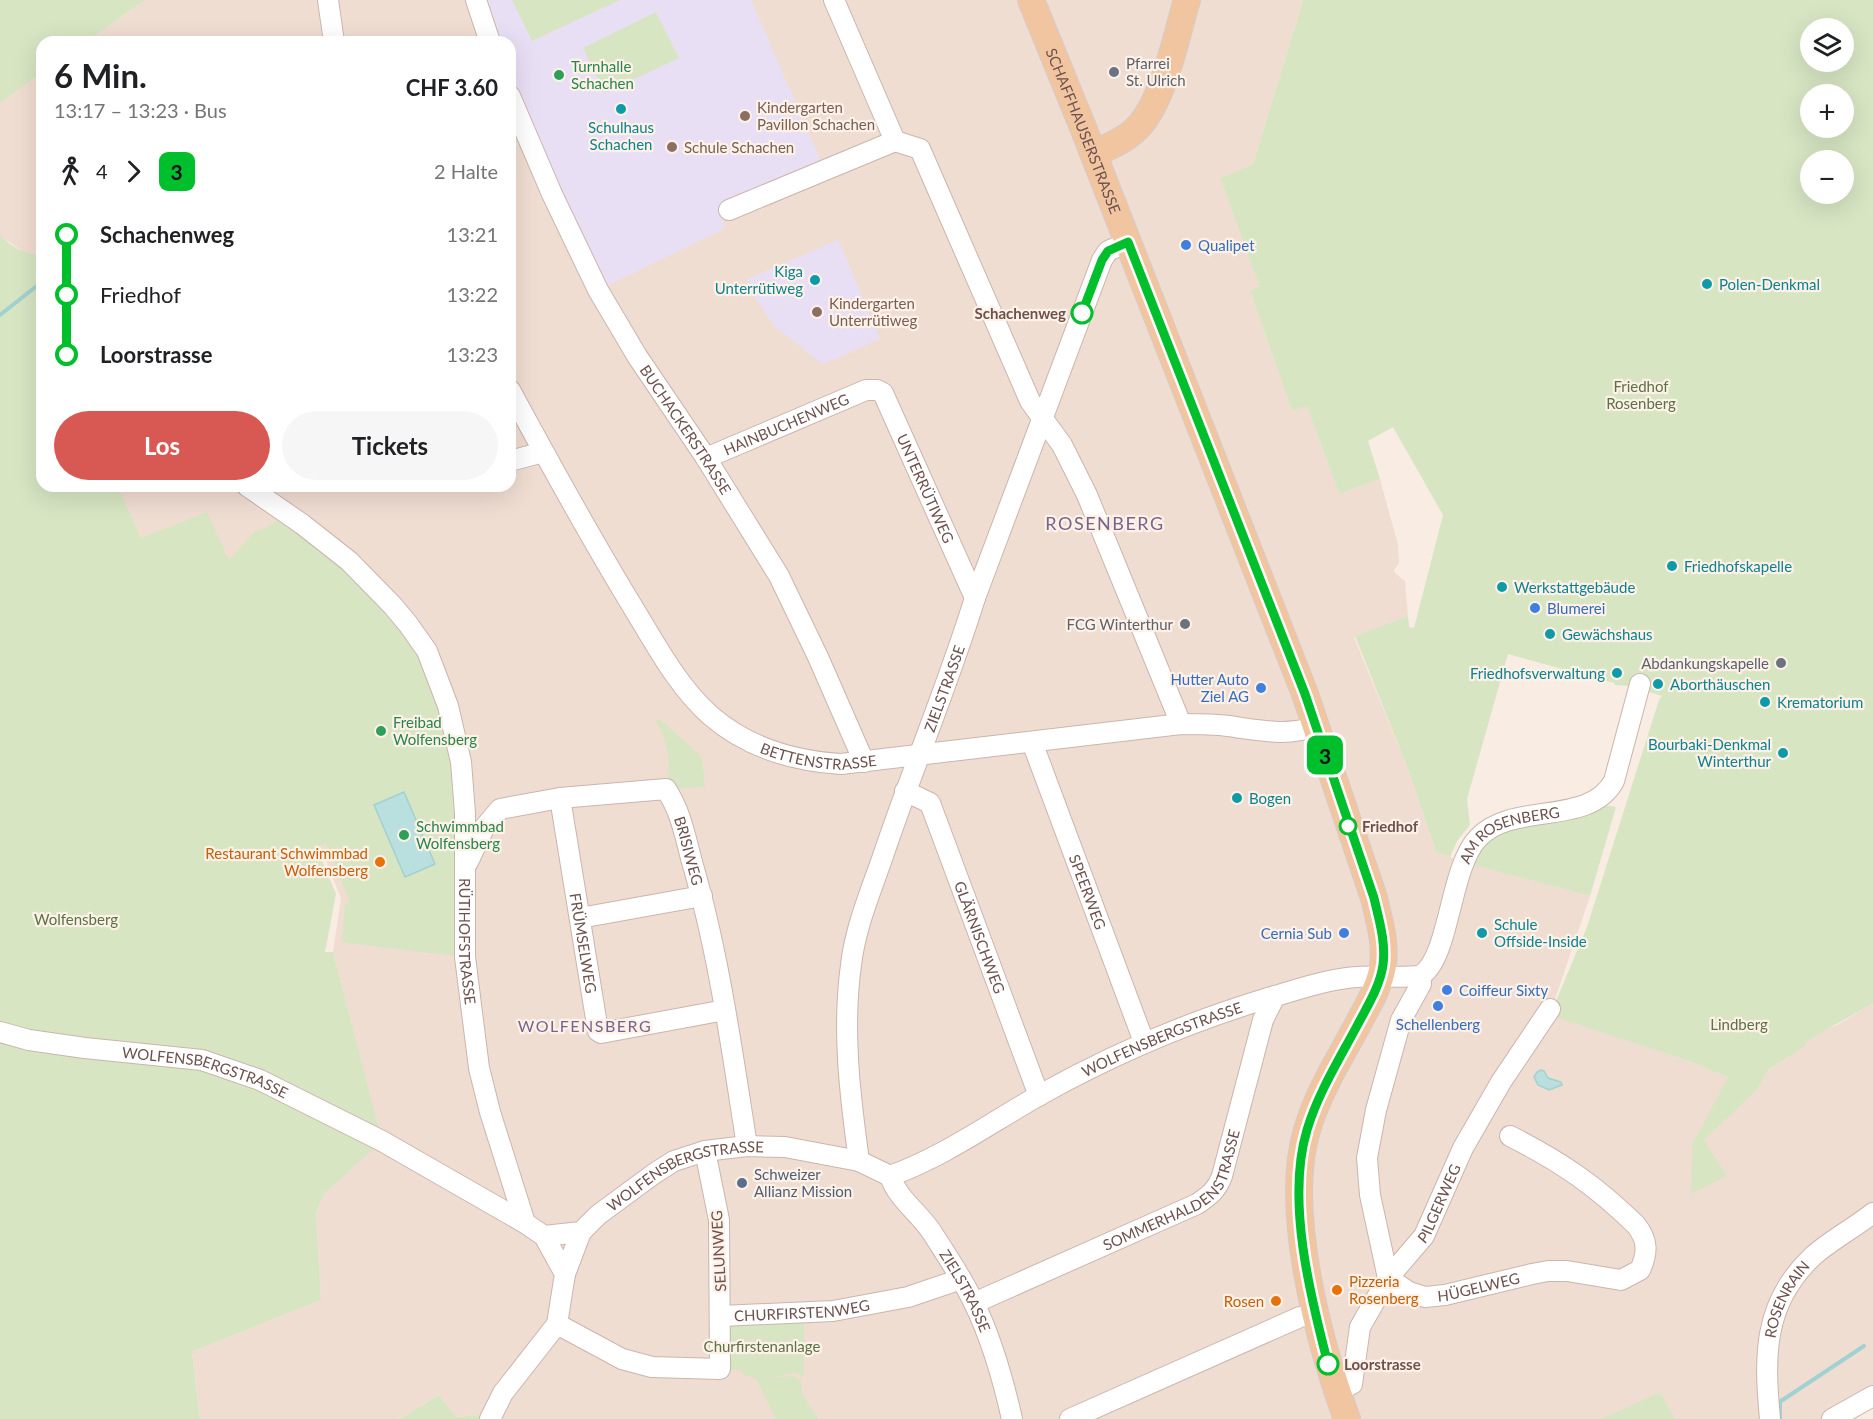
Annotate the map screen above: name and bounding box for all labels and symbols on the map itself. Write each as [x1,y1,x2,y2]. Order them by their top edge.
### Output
street label: SCHAFFHAUSERSTRASSE [1043,45,1125,216]
place label: Pfarrei St. Ulrich [1126,54,1186,89]
place label: Turnhalle Schachen [571,57,634,92]
marker: Pfarrei St. Ulrich [1107,65,1121,79]
marker: Turnhalle Schachen [552,68,566,82]
place label: Kindergarten Pavillon Schachen [757,98,875,133]
marker: Schulhaus Schachen [614,102,628,116]
marker: Kindergarten Pavillon Schachen [738,109,752,123]
place label: Schulhaus Schachen [588,118,654,153]
place label: Schule Schachen [684,138,794,156]
marker: Schule Schachen [665,140,679,154]
place label: Qualipet [1198,236,1255,254]
marker: Qualipet [1179,238,1193,252]
place label: Kiga Unterrütiweg [715,262,803,297]
marker: Kiga Unterrütiweg [808,273,822,287]
place label: Polen-Denkmal [1719,275,1820,293]
marker: Polen-Denkmal [1700,277,1714,291]
place label: Kindergarten Unterrütiweg [829,294,917,329]
marker: Schachenweg [1071,302,1093,324]
place label: Schachenweg [975,304,1066,322]
marker: Kindergarten Unterrütiweg [810,305,824,319]
street label: BUCHACKERSTRASSE [637,361,735,498]
park label: Friedhof Rosenberg [1606,377,1676,412]
street label: HAINBUCHENWEG [721,389,852,459]
street label: UNTERRÜTIWEG [893,431,958,546]
district label: ROSENBERG [1045,512,1165,534]
place label: Friedhofskapelle [1684,557,1792,575]
marker: Friedhofskapelle [1665,559,1679,573]
place label: Werkstattgebäude [1514,578,1635,596]
marker: Werkstattgebäude [1495,580,1509,594]
place label: Blumerei [1547,599,1605,617]
marker: Blumerei [1528,601,1542,615]
place label: FCG Winterthur [1067,615,1174,633]
marker: FCG Winterthur [1178,617,1192,631]
place label: Gewächshaus [1562,625,1653,643]
marker: Gewächshaus [1543,627,1557,641]
street label: ZIELSTRASSE [920,643,968,734]
place label: Abdankungskapelle [1641,654,1769,672]
marker: Abdankungskapelle [1774,656,1788,670]
place label: Friedhofsverwaltung [1470,664,1605,682]
marker: Friedhofsverwaltung [1610,666,1624,680]
place label: Hutter Auto Ziel AG [1171,670,1249,705]
place label: Aborthäuschen [1670,675,1770,693]
marker: Aborthäuschen [1651,677,1665,691]
marker: Hutter Auto Ziel AG [1254,681,1268,695]
place label: Krematorium [1777,693,1863,711]
marker: Krematorium [1758,695,1772,709]
place label: Freibad Wolfensberg [393,713,477,748]
marker: Freibad Wolfensberg [374,724,388,738]
place label: Bourbaki-Denkmal Winterthur [1648,735,1772,770]
line badge: 3 [1306,736,1344,774]
street label: BETTENSTRASSE [758,738,877,773]
marker: Bourbaki-Denkmal Winterthur [1776,746,1790,760]
place label: Bogen [1249,789,1291,807]
marker: Bogen [1230,791,1244,805]
street label: AM ROSENBERG [1455,802,1561,866]
street label: BRISIWEG [671,814,707,887]
place label: Schwimmbad Wolfensberg [416,817,504,852]
marker: Friedhof [1339,817,1357,835]
place label: Friedhof [1362,817,1419,835]
marker: Schwimmbad Wolfensberg [397,828,411,842]
place label: Restaurant Schwimmbad Wolfensberg [205,844,368,879]
street label: SPEERWEG [1066,852,1110,932]
marker: Restaurant Schwimmbad Wolfensberg [373,855,387,869]
street label: RÜTIHOFSTRASSE [456,878,480,1006]
street label: GLÄRNISCHWEG [951,879,1009,996]
street label: FRÜMSELWEG [567,892,601,995]
park label: Wolfensberg [34,910,118,928]
place label: Schule Offside-Inside [1494,915,1587,950]
place label: Cernia Sub [1261,924,1332,942]
marker: Cernia Sub [1337,926,1351,940]
marker: Schule Offside-Inside [1475,926,1489,940]
place label: Coiffeur Sixty [1459,981,1548,999]
marker: Coiffeur Sixty [1440,983,1454,997]
street label: WOLFENSBERGSTRASSE [1078,998,1244,1080]
marker: Schellenberg [1431,999,1445,1013]
place label: Schellenberg [1396,1015,1480,1033]
park label: Lindberg [1710,1015,1768,1033]
district label: WOLFENSBERG [518,1016,652,1035]
street label: WOLFENSBERGSTRASSE [121,1043,291,1102]
street label: SOMMERHALDENSTRASSE [1100,1127,1243,1254]
street label: WOLFENSBERGSTRASSE [603,1137,764,1215]
street label: PILGERWEG [1413,1161,1464,1246]
place label: Schweizer Allianz Mission [754,1165,852,1200]
marker: Schweizer Allianz Mission [735,1176,749,1190]
street label: SELUNWEG [707,1210,729,1292]
street label: ZIELSTRASSE [936,1246,995,1334]
street label: ROSENRAIN [1761,1257,1813,1339]
street label: HÜGELWEG [1437,1268,1521,1305]
place label: Pizzeria Rosenberg [1349,1272,1419,1307]
marker: Pizzeria Rosenberg [1330,1283,1344,1297]
place label: Rosen [1224,1292,1264,1310]
marker: Rosen [1269,1294,1283,1308]
street label: CHURFIRSTENWEG [734,1295,871,1324]
park label: Churfirstenanlage [704,1337,820,1355]
marker: Loorstrasse [1317,1353,1339,1375]
place label: Loorstrasse [1344,1355,1421,1373]

